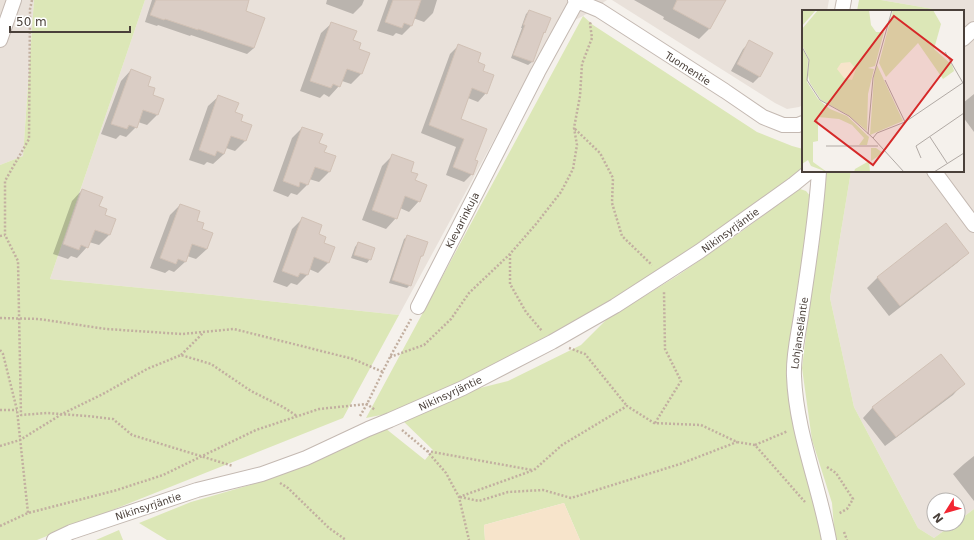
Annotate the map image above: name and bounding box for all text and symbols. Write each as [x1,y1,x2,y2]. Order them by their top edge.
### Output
scale bar [10,8,130,34]
inset map [802,10,964,172]
text: 50 m [16,15,47,29]
street label: Tuomentie [662,49,713,87]
street label: Kievarinkuja [444,190,481,250]
street label: Nikinsyrjäntie [699,206,761,255]
street label: Lohjanseläntie [789,296,810,370]
street label: Nikinsyrjäntie [417,374,484,413]
street label: Nikinsyrjäntie [114,491,182,522]
north arrow [926,492,966,532]
text: N [930,510,946,525]

